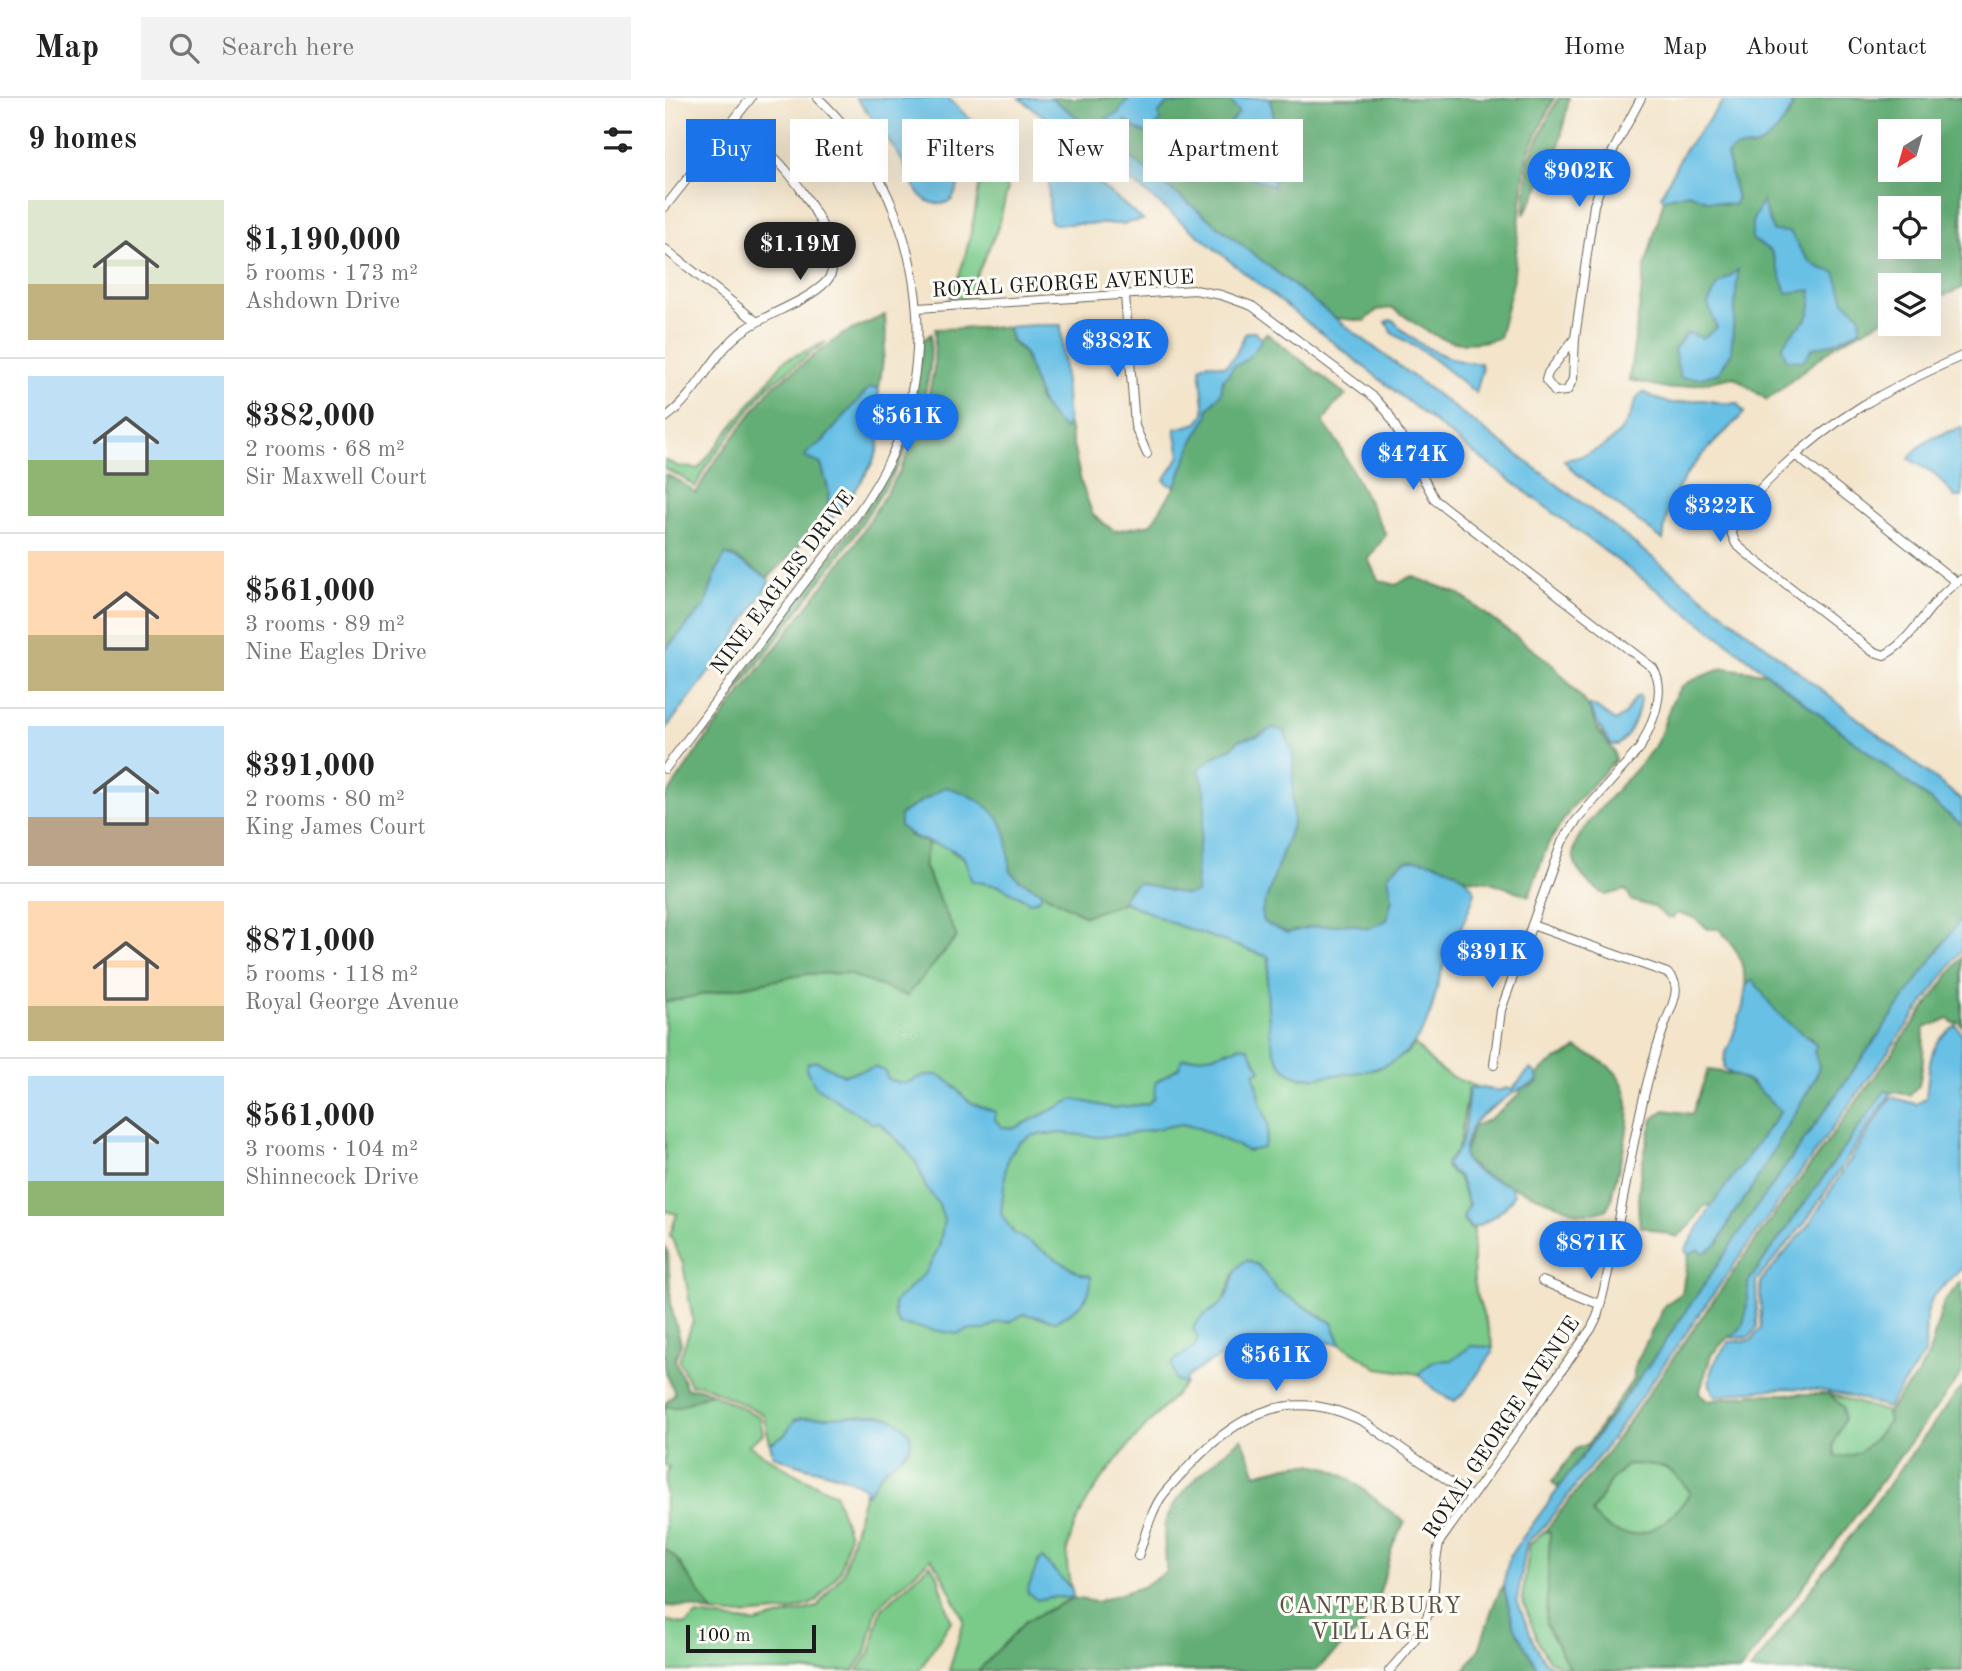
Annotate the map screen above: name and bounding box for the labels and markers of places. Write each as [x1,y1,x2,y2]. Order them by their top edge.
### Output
pin: $902K [1530,150,1628,209]
pin: $1.19M [743,222,857,282]
pin: $382K [1068,320,1166,379]
pin: $561K [858,394,956,454]
pin: $474K [1364,432,1462,492]
pin: $322K [1671,484,1769,544]
pin: $391K [1443,930,1541,990]
pin: $871K [1542,1222,1640,1281]
pin: $561K [1227,1334,1325,1393]

